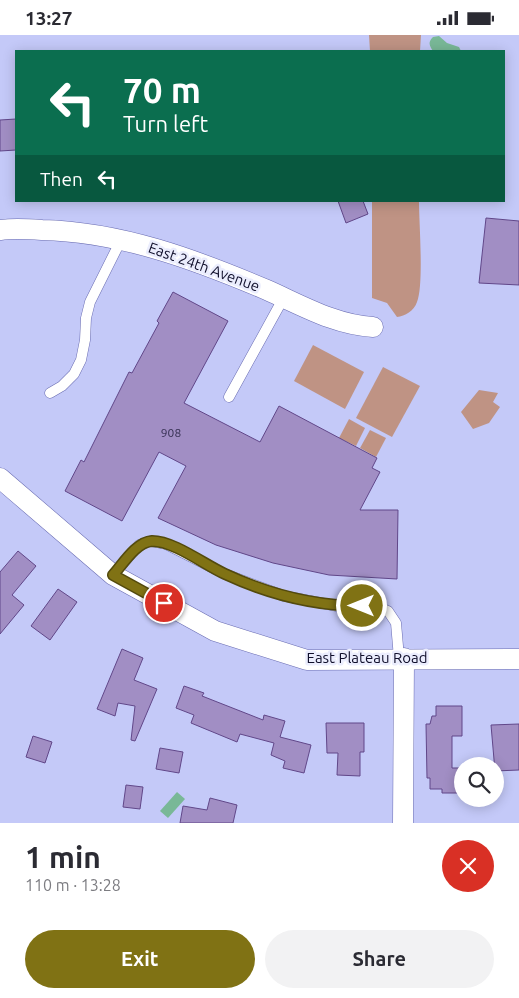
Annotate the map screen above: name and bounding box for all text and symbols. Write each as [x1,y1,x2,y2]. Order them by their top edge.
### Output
text: 13:27 [25,7,73,29]
icon: left [40,70,105,135]
text: 70 m [123,70,201,110]
text: Turn left [123,111,208,136]
icon: left [93,165,121,193]
text: Then [40,168,83,190]
street label: East 24th Avenue [146,238,262,295]
house number: 908 [161,426,181,439]
position arrow [335,579,387,631]
pin [143,582,185,624]
icon: arrive [150,589,178,617]
street label: East Plateau Road [306,649,428,666]
map controls [454,757,504,807]
button: search [454,757,504,807]
text: 1 min [25,840,101,874]
button: close [442,840,494,892]
text: 110 m · 13:28 [25,876,121,894]
button: Exit [25,930,255,988]
button: Share [265,930,494,988]

